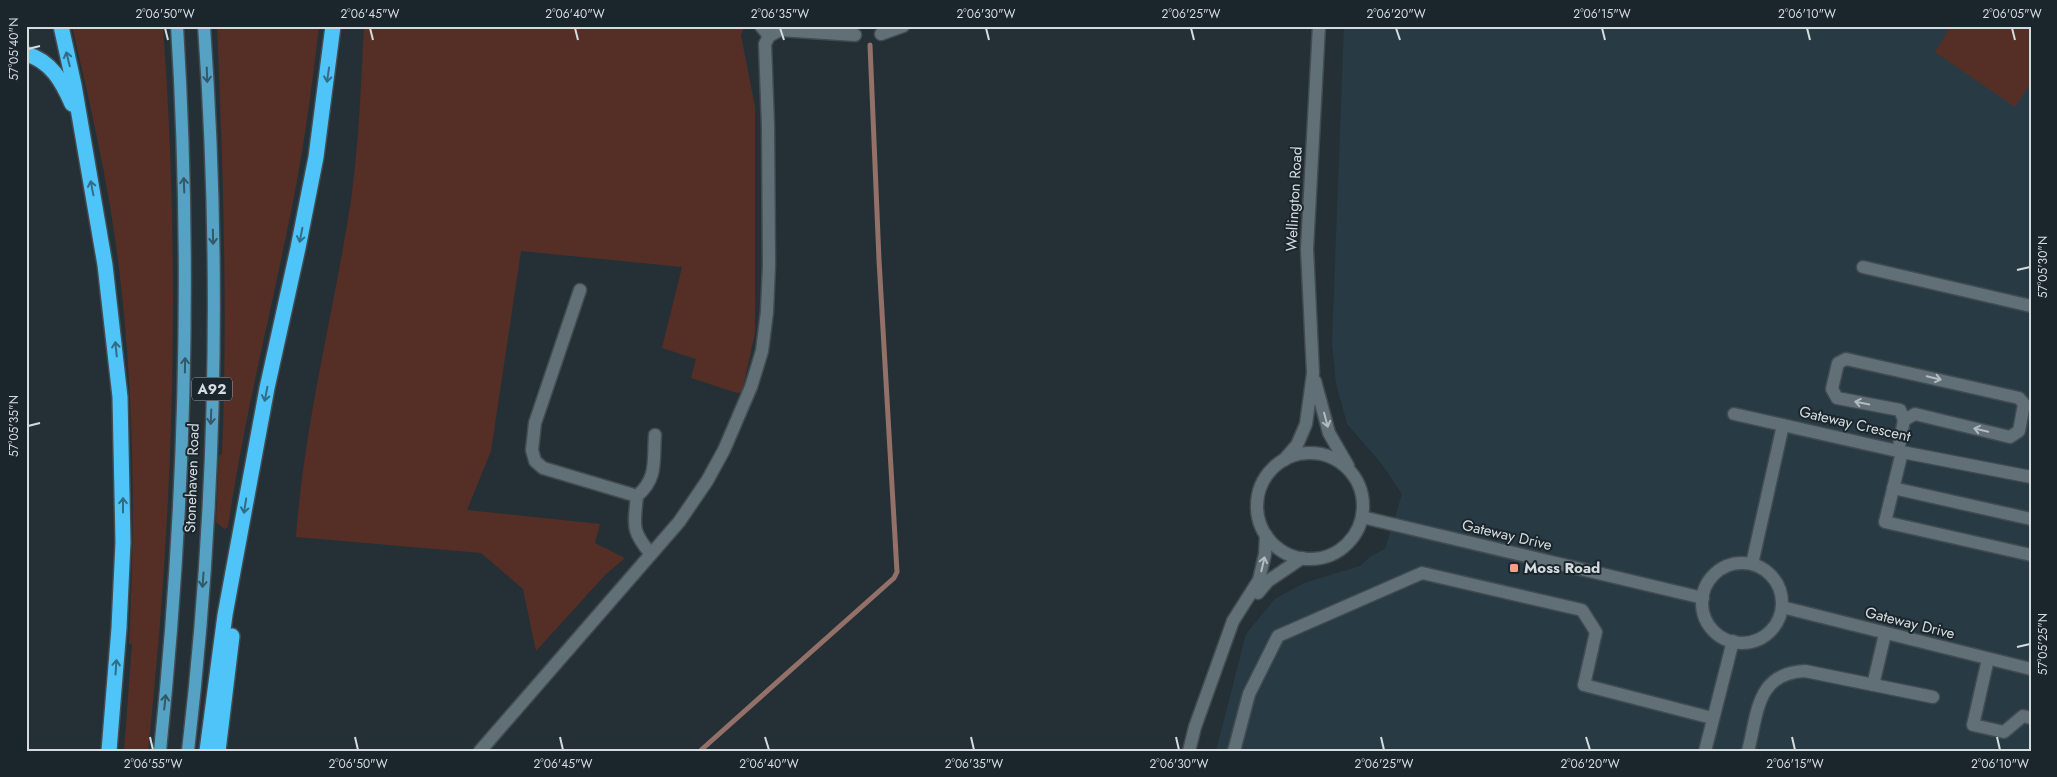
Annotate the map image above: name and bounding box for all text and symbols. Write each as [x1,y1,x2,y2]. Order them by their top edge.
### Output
text: 2°06'50"W [135,5,195,23]
text: 2°06'45"W [341,5,400,23]
text: 2°06'40"W [545,5,605,23]
text: 2°06'35"W [751,5,809,23]
text: 2°06'30"W [957,5,1016,23]
text: 2°06'25"W [1162,5,1220,23]
text: 2°06'20"W [1366,5,1426,23]
text: 2°06'15"W [1573,5,1631,23]
text: 2°06'10"W [1778,5,1836,23]
text: 2°06'05"W [1982,5,2042,23]
text: 57°05'40"N [5,18,23,80]
one-way arrow [63,51,72,67]
one-way arrow [323,66,333,82]
one-way arrow [203,67,212,83]
street label: Wellington Road [1280,146,1308,252]
one-way arrow [179,178,188,194]
one-way arrow [86,181,96,197]
one-way arrow [295,226,305,242]
one-way arrow [208,229,218,245]
text: 57°05'30"N [2034,236,2052,298]
one-way arrow [111,341,121,357]
one-way arrow [180,358,189,374]
one-way arrow [1926,374,1942,384]
road number: A92 [192,378,232,400]
one-way arrow [261,385,270,401]
text: 57°05'35"N [5,395,23,457]
one-way arrow [1855,397,1871,407]
street label: Gateway Crescent [1797,400,1913,448]
one-way arrow [206,409,216,425]
one-way arrow [1321,412,1331,428]
street label: Stonehaven Road [179,423,205,533]
one-way arrow [1974,425,1990,434]
one-way arrow [118,497,128,514]
one-way arrow [240,498,250,514]
street label: Gateway Drive [1460,514,1554,556]
one-way arrow [1259,557,1268,573]
place label: Moss Road [1524,557,1600,579]
marker: Moss Road [1508,562,1520,574]
one-way arrow [199,571,208,587]
street label: Gateway Drive [1863,601,1957,645]
text: 57°05'25"N [2034,613,2052,675]
one-way arrow [111,660,121,676]
one-way arrow [160,695,170,711]
text: 2°06'55"W [124,755,182,773]
text: 2°06'50"W [328,755,388,773]
text: 2°06'45"W [534,755,593,773]
text: 2°06'40"W [739,755,799,773]
text: 2°06'35"W [945,755,1003,773]
text: 2°06'30"W [1150,755,1209,773]
text: 2°06'25"W [1355,755,1413,773]
text: 2°06'20"W [1560,755,1620,773]
text: 2°06'15"W [1766,755,1824,773]
text: 2°06'10"W [1971,755,2029,773]

